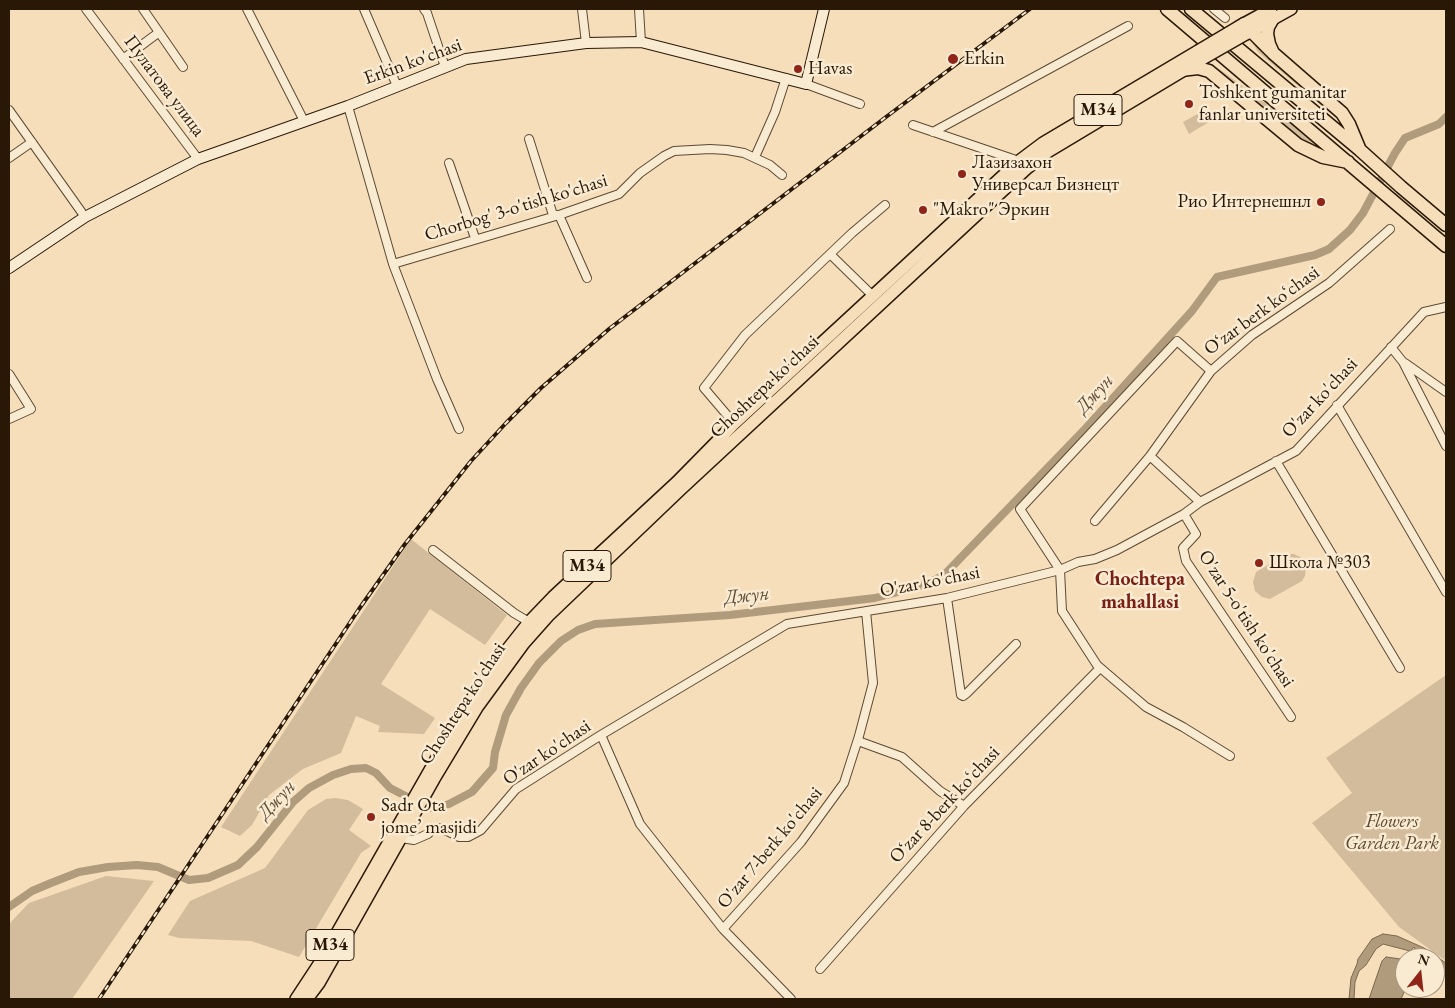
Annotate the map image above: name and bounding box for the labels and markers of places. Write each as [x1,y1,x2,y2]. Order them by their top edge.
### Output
place label: Erkin [964,48,1005,70]
marker: Erkin [946,52,960,66]
place label: Havas [808,58,852,80]
marker: Havas [792,63,804,75]
place label: Toshkent gumanitar fanlar universiteti [1199,82,1346,126]
marker: Toshkent gumanitar fanlar universiteti [1183,98,1195,110]
place label: Лазизахон Универсал Бизнецт [972,152,1119,196]
marker: Лазизахон Универсал Бизнецт [956,168,968,180]
place label: Рио Интернешнл [1178,191,1311,213]
marker: Рио Интернешнл [1315,196,1327,208]
place label: "Makro" Эркин [933,199,1050,221]
marker: "Makro" Эркин [917,204,929,216]
place label: Школа №303 [1269,552,1371,574]
marker: Школа №303 [1253,557,1265,569]
place label: Sadr Ota jome’ masjidi [381,795,477,839]
marker: Sadr Ota jome’ masjidi [365,811,377,823]

